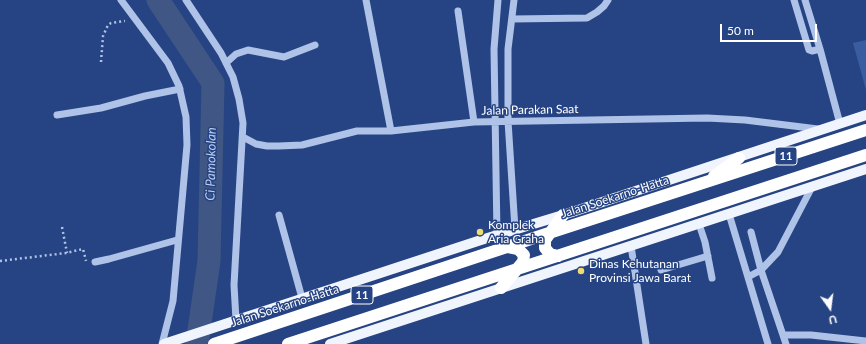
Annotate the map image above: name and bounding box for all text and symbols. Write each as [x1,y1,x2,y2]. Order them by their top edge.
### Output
scale bar [722,16,819,42]
text: 50 m [727,23,754,38]
street label: Jalan Parakan Saat [481,102,579,118]
water label: Ci Pamokolan [203,127,219,201]
road number: 11 [775,147,797,165]
street label: Jalan Soekarno-Hatta [559,173,671,221]
place label: Komplek Aria Graha [488,218,544,246]
marker: Komplek Aria Graha [475,227,485,237]
place label: Dinas Kehutanan Provinsi Jawa Barat [589,257,691,285]
marker: Dinas Kehutanan Provinsi Jawa Barat [576,266,586,276]
street label: Jalan Soekarno-Hatta [229,282,341,330]
road number: 11 [351,286,373,304]
north arrow [810,288,850,328]
text: U [827,313,839,327]

